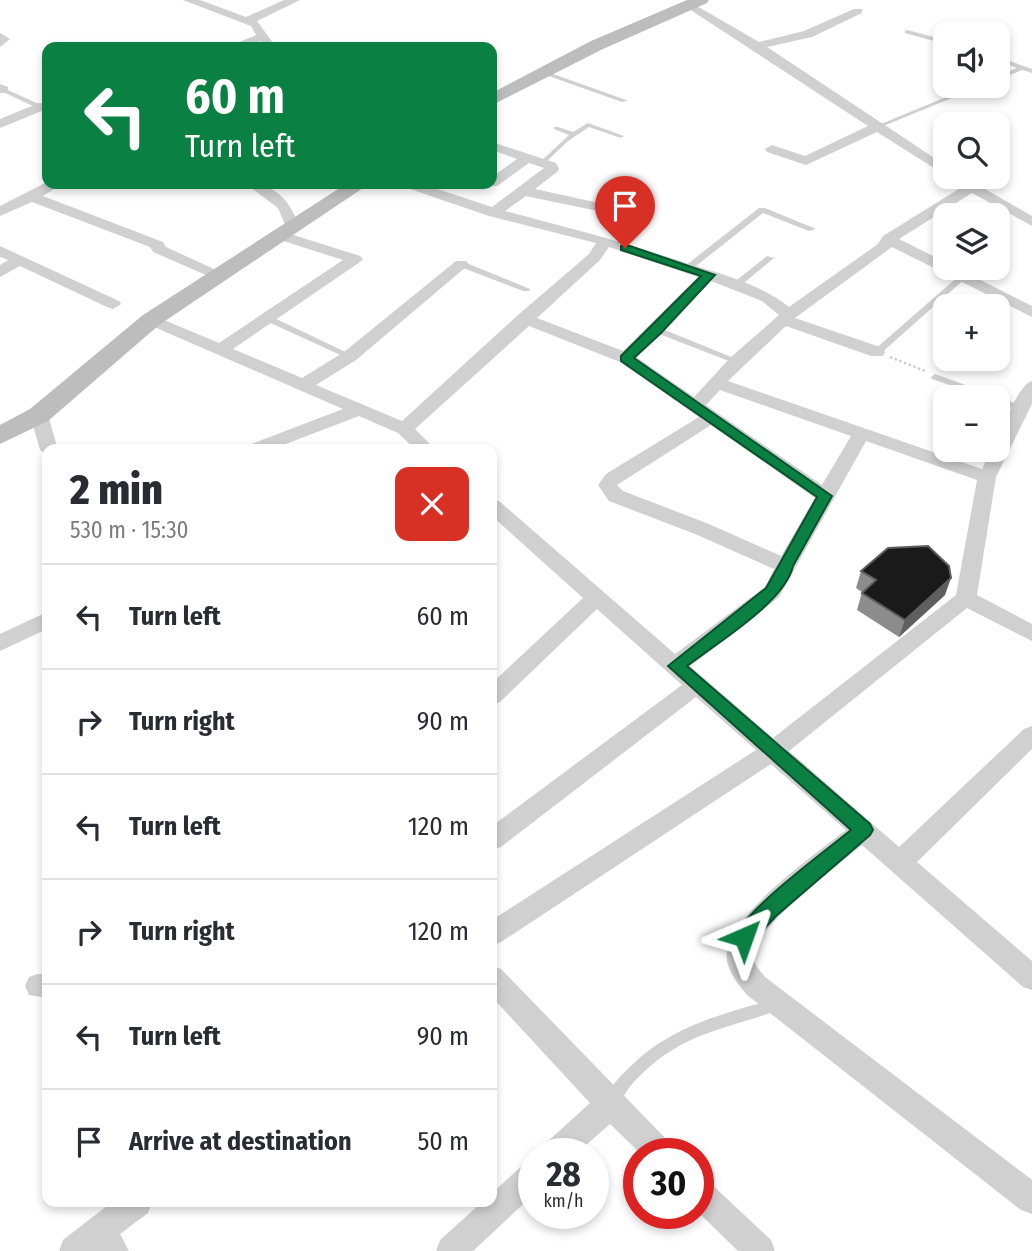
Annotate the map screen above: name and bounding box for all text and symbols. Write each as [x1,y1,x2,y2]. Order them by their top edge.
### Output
map controls [933,21,1010,462]
button: sound [933,21,1010,98]
text: 60 m [185,67,285,126]
icon: left [70,70,161,161]
button: search [933,112,1010,189]
text: Turn left [185,127,295,165]
pin [595,176,655,248]
icon: arrive [606,187,644,225]
button: layers [933,203,1010,280]
button: + [933,294,1010,371]
button: − [933,385,1010,462]
text: 2 min [70,465,163,515]
button: close [395,467,469,541]
text: 530 m · 15:30 [70,516,189,544]
icon: left [70,598,108,636]
text: Turn left [129,601,221,632]
text: 60 m [416,601,469,632]
icon: right [70,703,108,741]
text: Turn right [129,706,235,737]
text: 90 m [417,706,469,737]
icon: left [70,808,108,846]
text: Turn left [129,811,221,842]
text: 120 m [408,811,469,842]
position arrow [707,900,781,974]
icon: right [70,913,108,951]
text: Turn right [129,916,235,947]
text: 120 m [408,916,469,947]
icon: left [70,1018,108,1056]
text: Turn left [129,1021,221,1052]
text: 90 m [417,1021,469,1052]
icon: arrive [70,1123,108,1161]
text: Arrive at destination [129,1126,352,1157]
text: 50 m [417,1126,469,1157]
speed limit sign: 30 [623,1138,714,1229]
text: 28 [546,1153,581,1195]
text: km/h [543,1190,584,1212]

